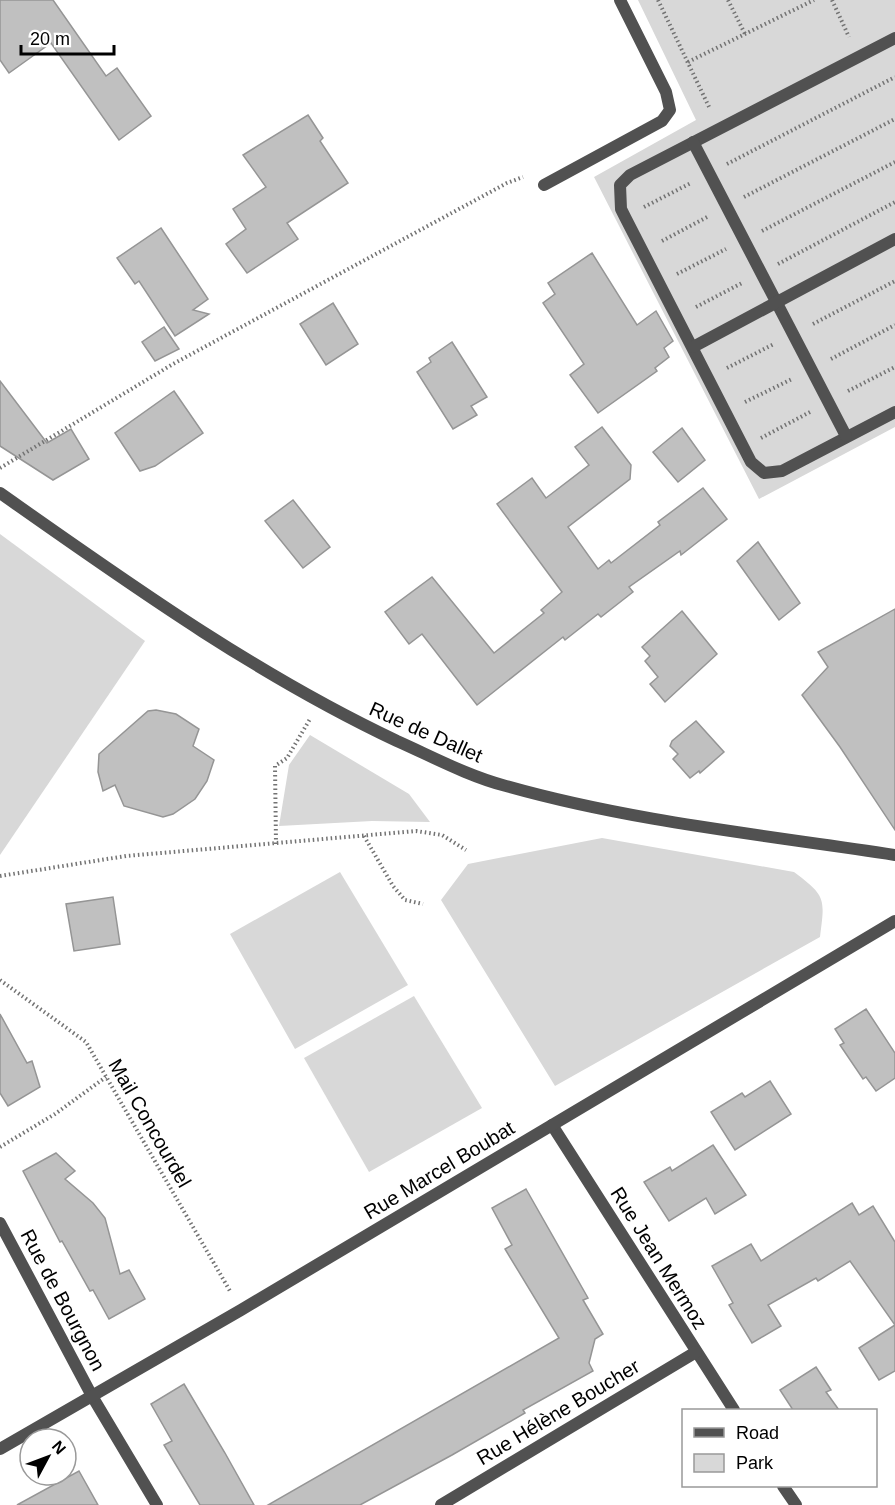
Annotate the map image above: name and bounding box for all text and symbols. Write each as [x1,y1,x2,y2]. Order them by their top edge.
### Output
scale bar [21,18,114,56]
text: 20 m [30,29,70,49]
street label: Rue de Dallet [366,697,486,767]
street label: Mail Concourdel [104,1055,196,1191]
street label: Rue Marcel Boubat [360,1116,518,1224]
street label: Rue Jean Mermoz [606,1183,712,1333]
street label: Rue de Bourgnon [16,1226,110,1374]
street label: Rue Hélène Boucher [473,1355,644,1469]
legend [682,1409,877,1487]
text: Road [736,1423,779,1443]
north arrow [18,1427,78,1487]
text: N [49,1438,69,1457]
text: Park [736,1453,774,1473]

